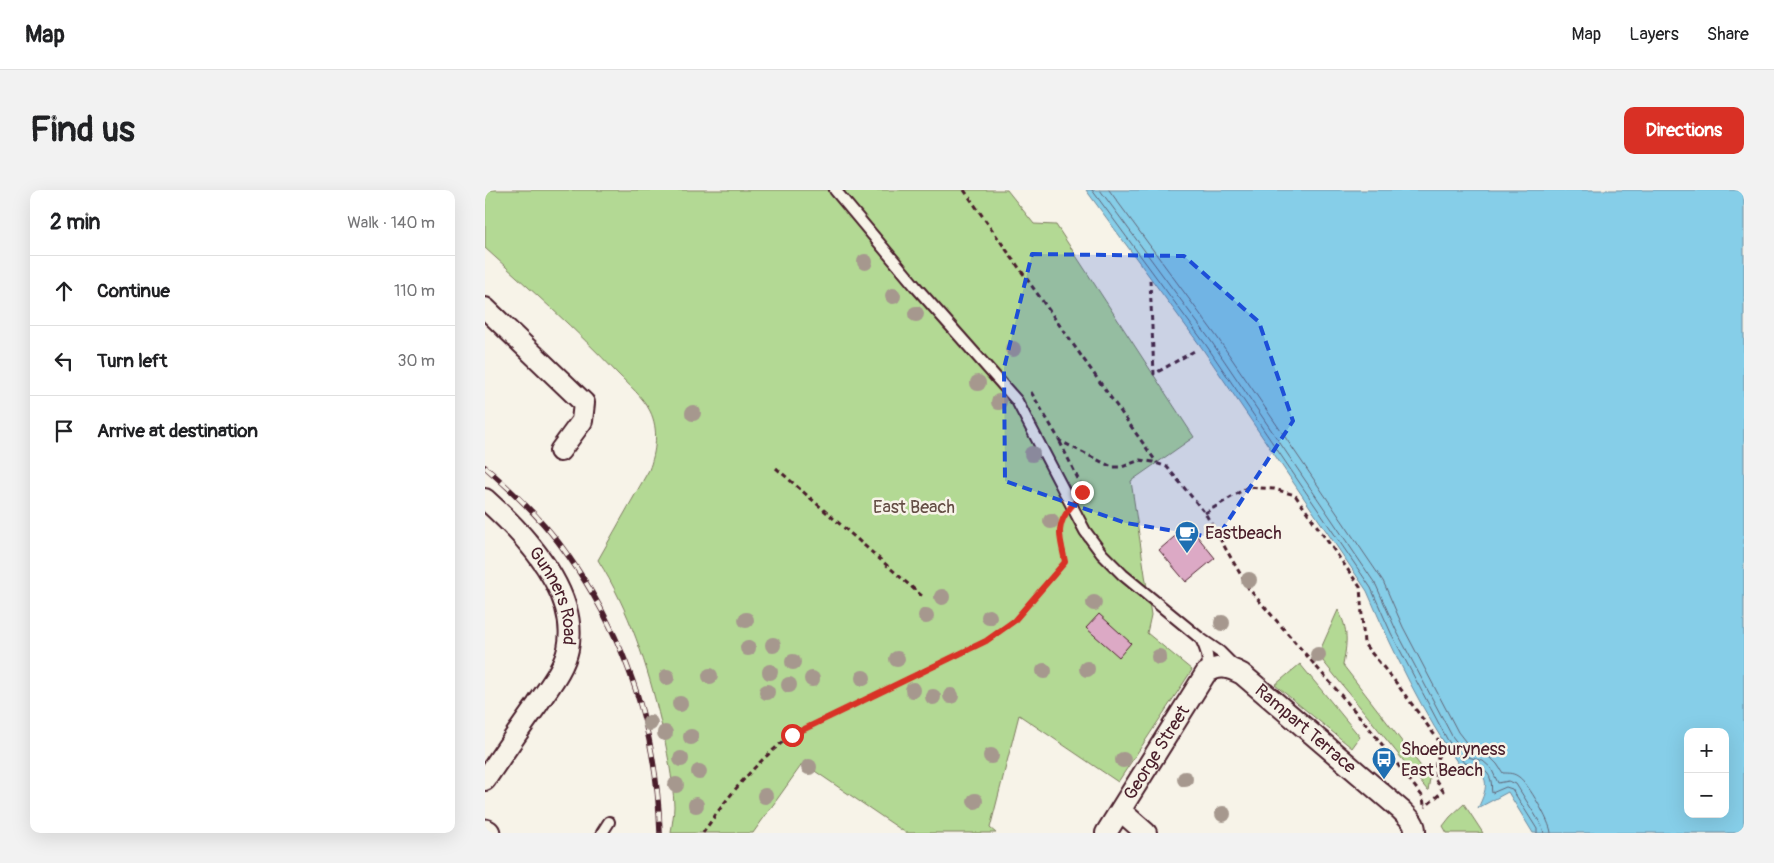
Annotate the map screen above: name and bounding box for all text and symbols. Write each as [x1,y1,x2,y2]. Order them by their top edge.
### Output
text: Map [25,20,65,49]
text: Map [1572,23,1601,46]
text: Layers [1629,23,1679,46]
text: Share [1707,23,1749,46]
button: Directions [1624,107,1744,154]
text: Find us [30,108,135,152]
text: 2 min [50,209,100,236]
text: Walk · 140 m [347,213,435,233]
icon: ahead [50,277,78,305]
text: Continue [97,279,170,303]
text: 110 m [394,281,435,301]
icon: left [50,347,78,375]
text: Turn left [97,349,167,373]
text: 30 m [397,351,435,371]
icon: arrive [50,417,78,445]
text: Arrive at destination [97,419,258,443]
route end [1071,481,1094,504]
park label: East Beach [873,496,955,519]
cafe icon: Eastbeach [1174,520,1200,554]
place label: Eastbeach [1205,522,1282,545]
street label: Gunners Road [523,542,581,646]
street label: Rampart Terrace [1250,679,1361,779]
street label: George Street [1119,700,1195,804]
route start [781,724,804,747]
map controls [1684,728,1729,818]
button: + [1684,728,1729,773]
place label: Shoeburyness East Beach [1401,738,1506,782]
bus stop icon: Shoeburyness East Beach [1371,746,1397,780]
button: − [1684,773,1729,818]

